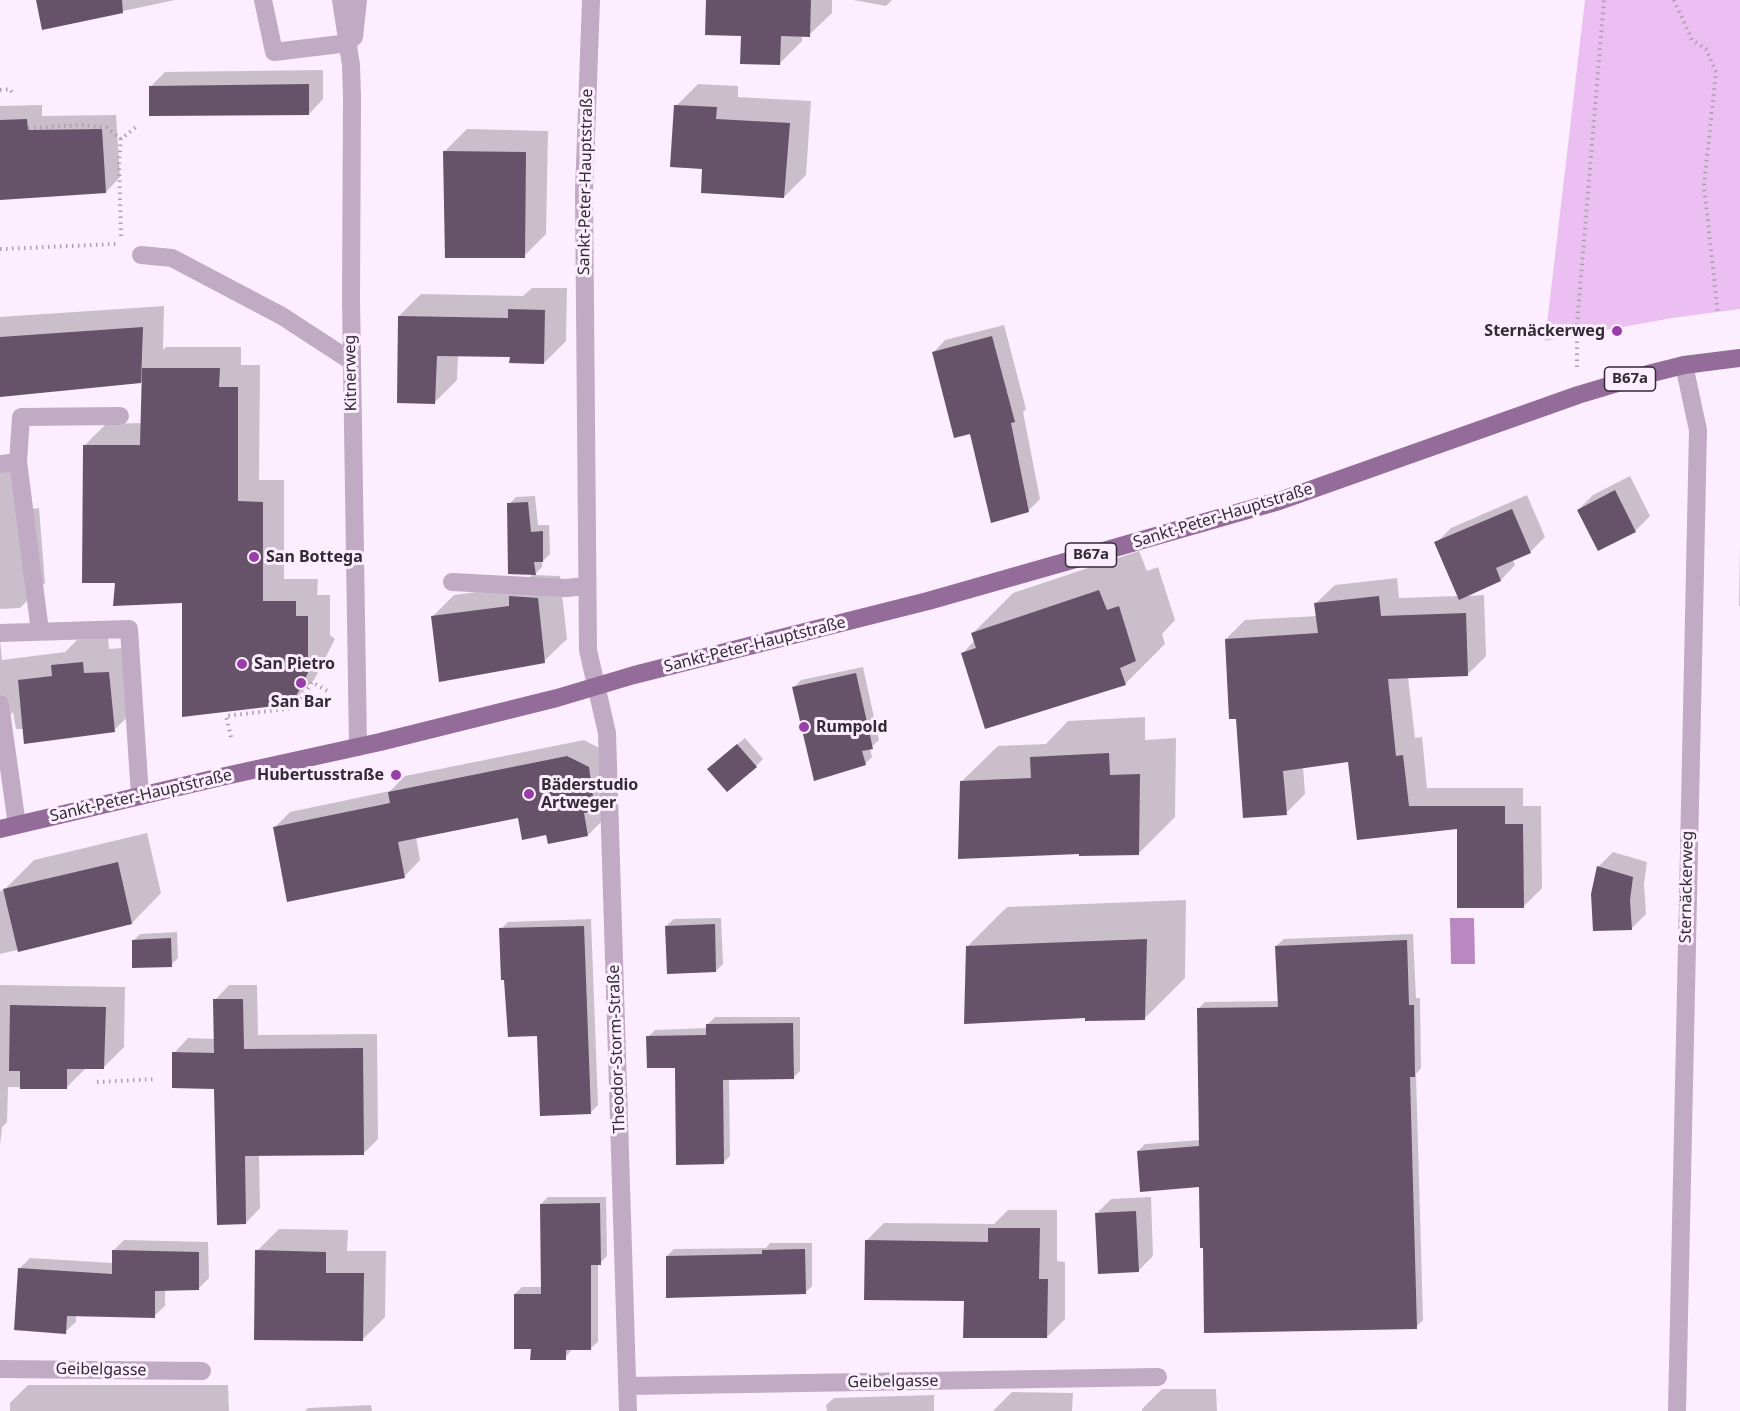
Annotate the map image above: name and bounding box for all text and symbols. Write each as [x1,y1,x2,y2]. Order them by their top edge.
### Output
street label: Sankt-Peter-Hauptstraße [575,89,597,275]
place label: Sternäckerweg [1484,321,1605,341]
marker: Sternäckerweg [1610,324,1624,338]
street label: Kitnerweg [341,334,361,412]
road number: B67a [1604,367,1656,391]
street label: Sankt-Peter-Hauptstraße [1131,480,1315,552]
road number: B67a [1066,543,1116,567]
place label: San Bottega [266,547,363,567]
marker: San Bottega [247,550,261,564]
street label: Sankt-Peter-Hauptstraße [662,613,848,677]
place label: San Pietro [254,654,335,674]
marker: San Pietro [235,657,249,671]
marker: San Bar [294,676,308,690]
place label: San Bar [271,692,331,712]
place label: Rumpold [816,717,887,737]
marker: Rumpold [797,720,811,734]
place label: Hubertusstraße [257,765,384,785]
street label: Sankt-Peter-Hauptstraße [48,766,234,826]
marker: Hubertusstraße [389,768,403,782]
place label: Bäderstudio Artweger [541,775,638,813]
marker: Bäderstudio Artweger [522,787,536,801]
street label: Sternäckerweg [1676,831,1698,943]
street label: Theodor-Storm-Straße [604,964,630,1134]
street label: Geibelgasse [55,1360,147,1380]
street label: Geibelgasse [847,1372,939,1392]

